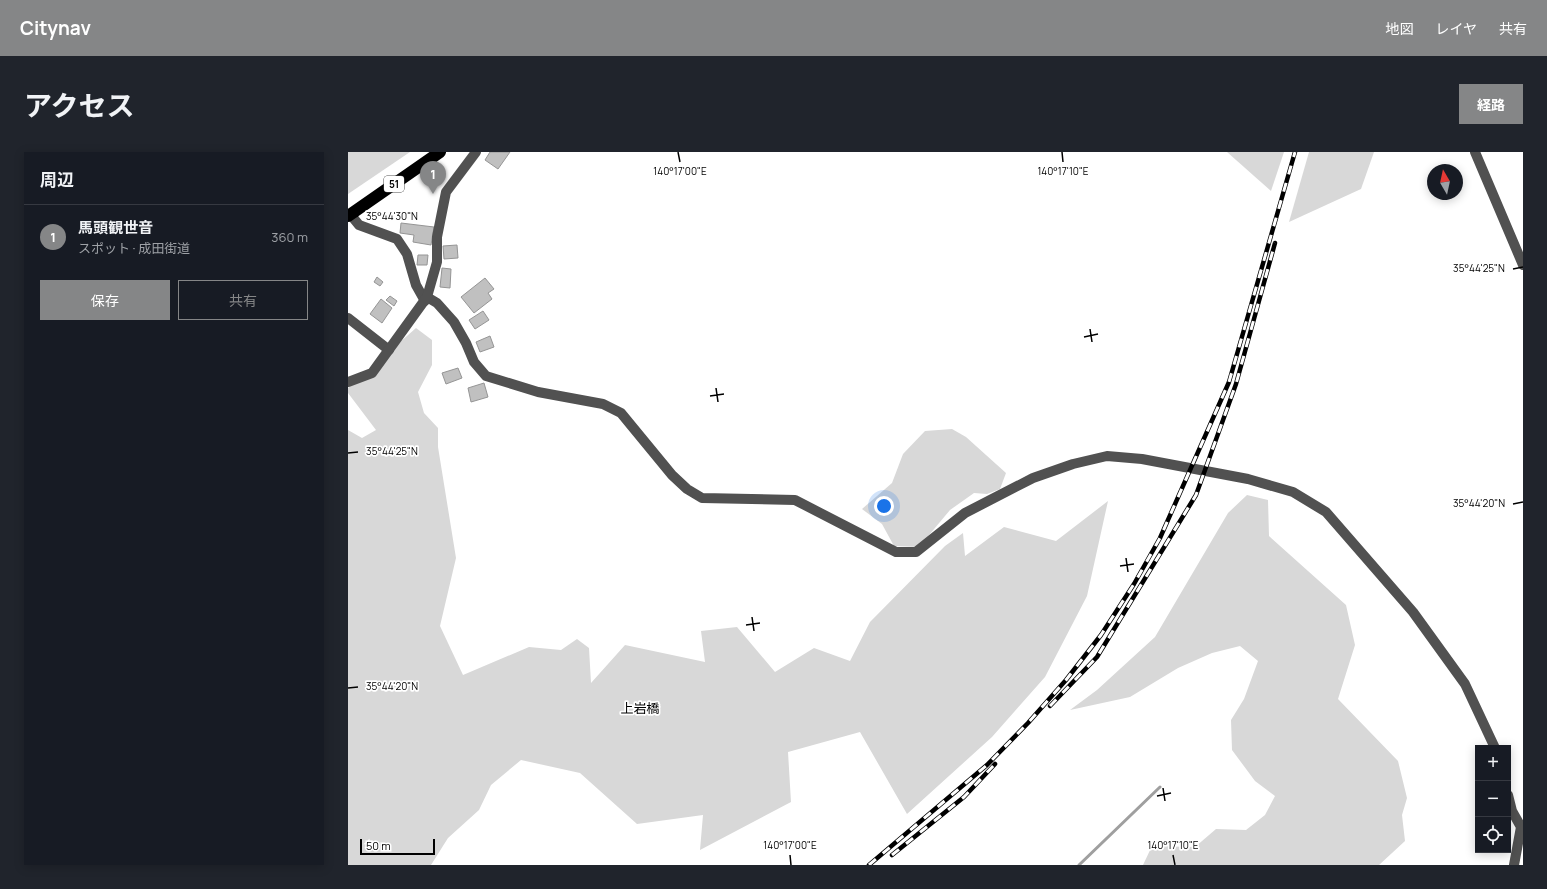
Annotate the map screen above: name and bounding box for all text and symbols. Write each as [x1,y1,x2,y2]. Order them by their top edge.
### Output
text: Citynav [20,15,91,41]
text: 地図 [1385,19,1413,38]
text: レイヤ [1435,19,1477,38]
text: 共有 [1499,19,1527,38]
button: 経路 [1459,84,1523,124]
text: アクセス [24,86,135,124]
pin: 1 [420,161,446,194]
text: 140°17'00"E [653,164,707,178]
text: 140°17'10"E [1037,164,1089,178]
north arrow [1427,164,1463,200]
text: 周辺 [40,168,74,191]
road number: 51 [384,176,404,192]
text: 35°44'30"N [366,209,418,223]
text: 馬頭観世音 [78,217,153,238]
text: 1 [50,228,56,246]
text: 360 m [271,228,308,246]
text: スポット · 成田街道 [78,239,190,257]
text: 35°44'25"N [1453,261,1505,275]
button: 保存 [40,280,170,320]
button: 共有 [178,280,308,320]
text: 35°44'25"N [366,444,418,458]
your location [874,496,894,516]
text: 35°44'20"N [1453,496,1505,510]
text: 35°44'20"N [366,679,418,693]
district label: 上岩橋 [620,699,660,717]
map controls [1475,745,1511,853]
button: + [1475,745,1511,781]
button: − [1475,781,1511,817]
button: locate [1475,817,1511,853]
scale bar [360,837,435,856]
text: 50 m [366,838,391,853]
text: 140°17'00"E [763,838,817,852]
text: 140°17'10"E [1147,838,1199,852]

